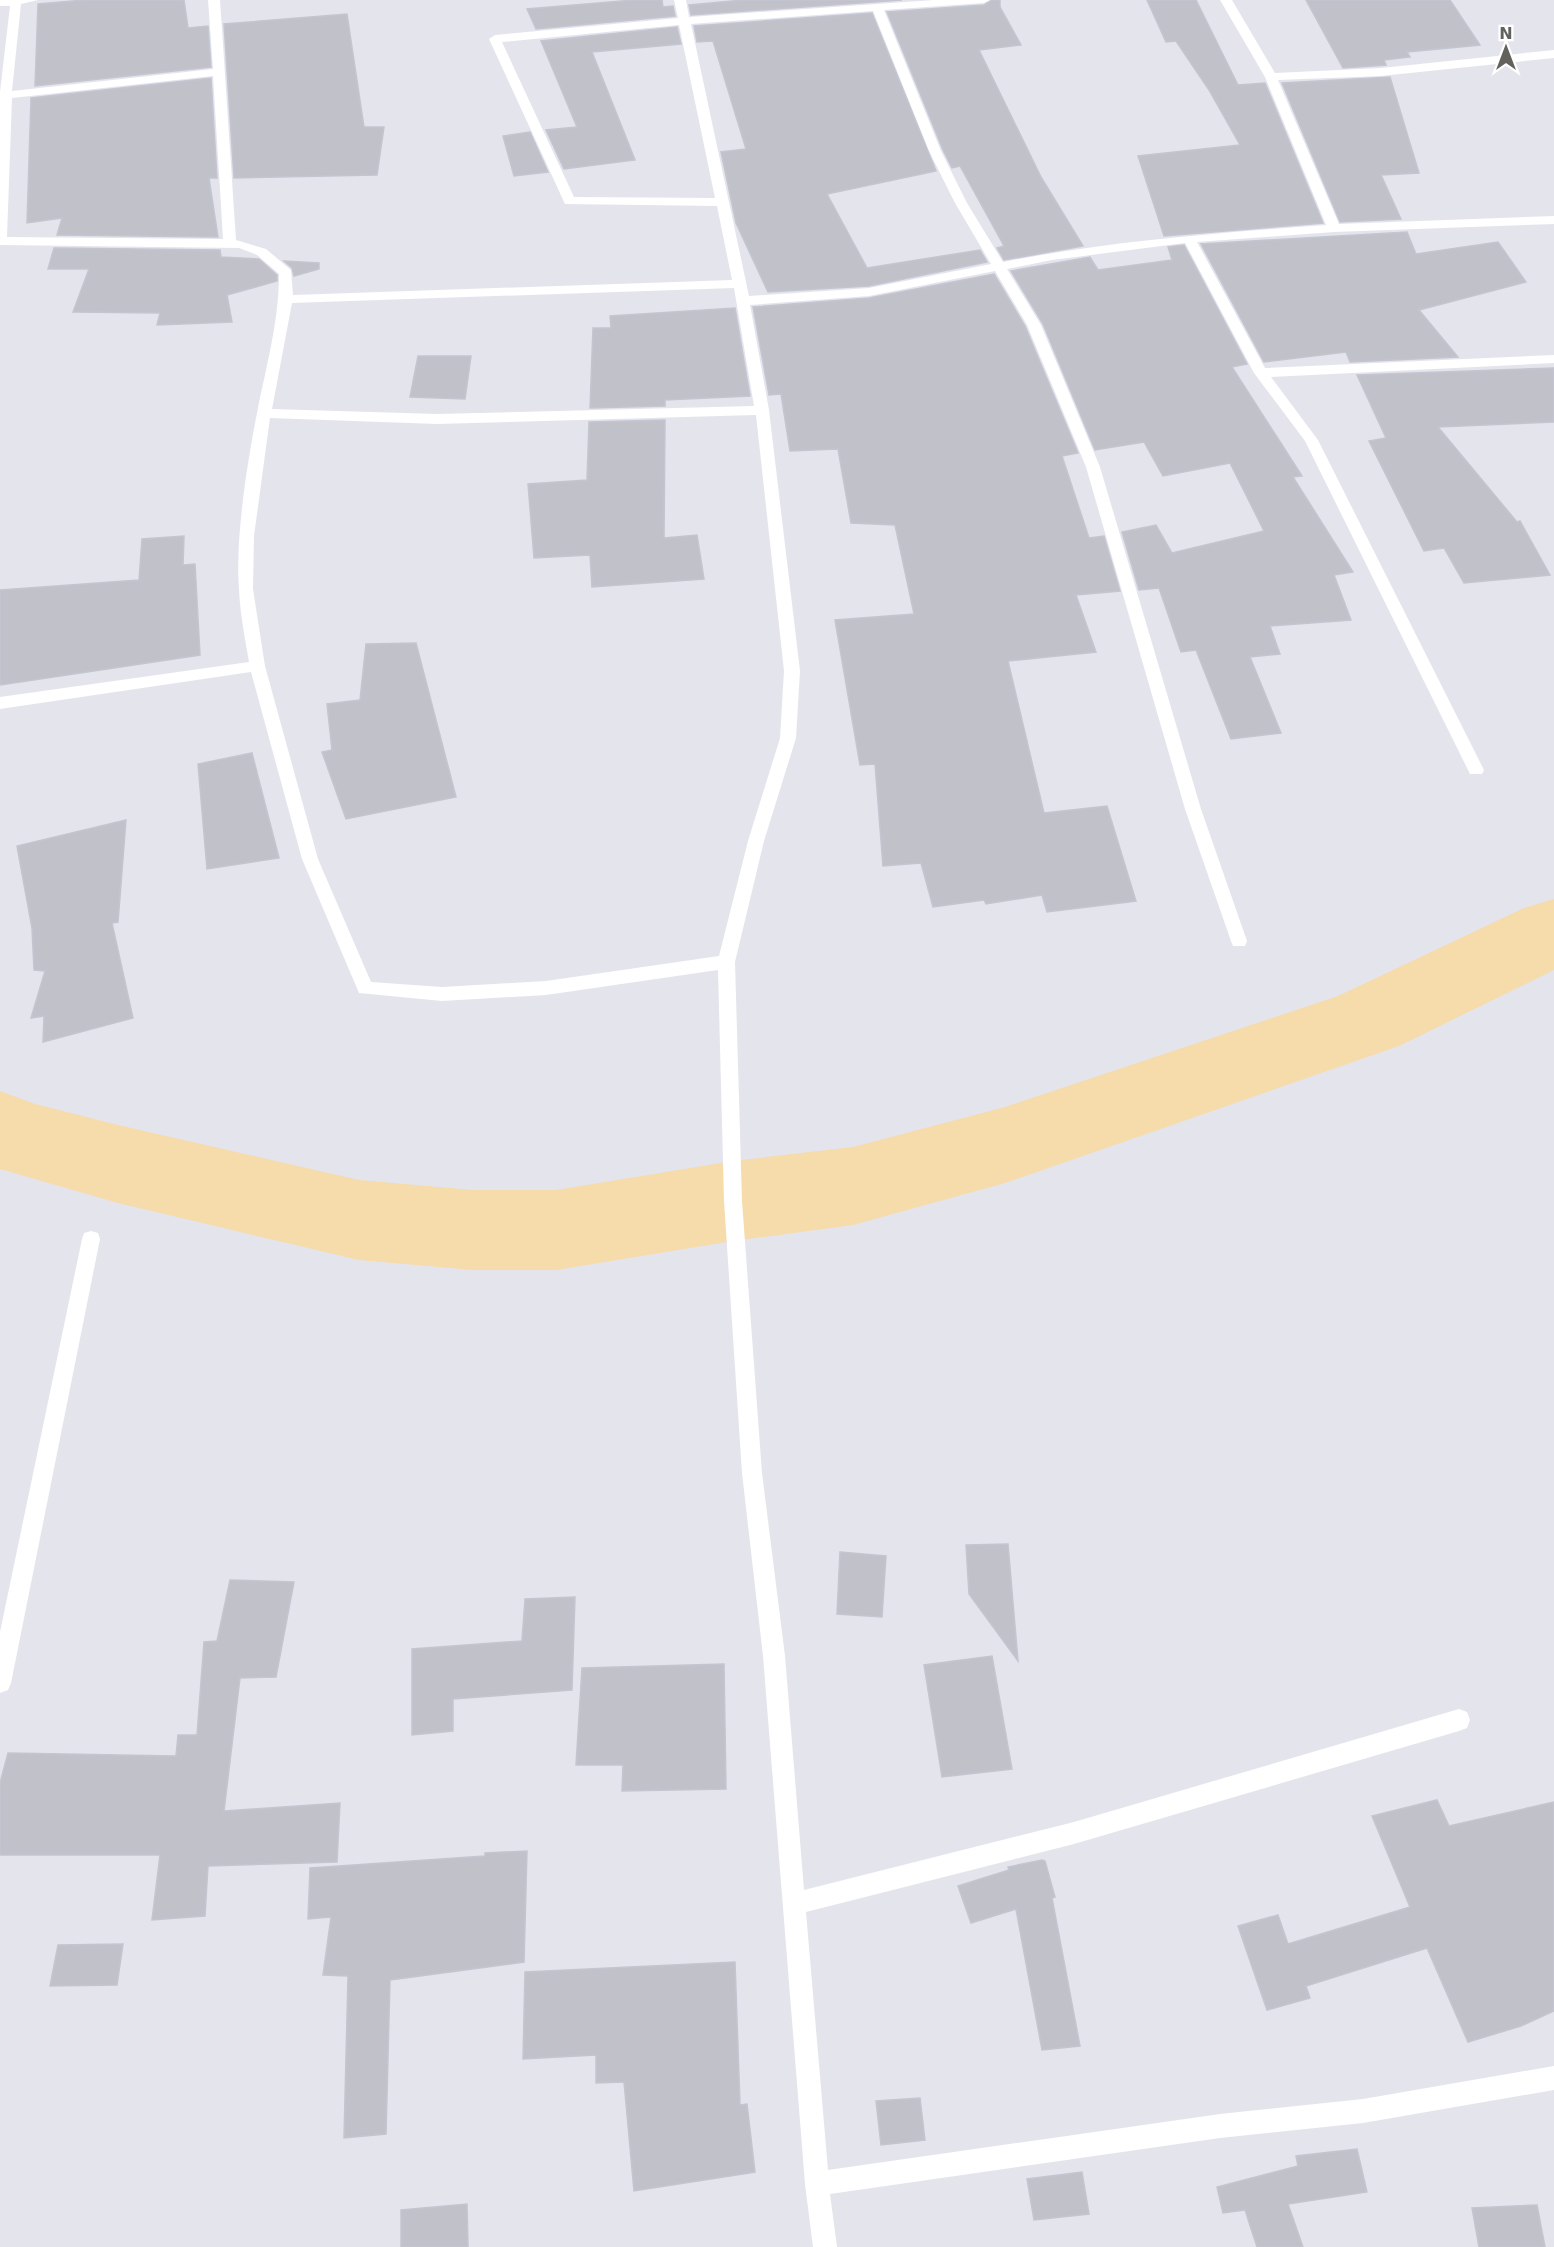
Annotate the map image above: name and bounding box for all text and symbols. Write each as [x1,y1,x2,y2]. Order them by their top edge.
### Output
north arrow [1476,18,1536,78]
text: N [1499,24,1513,43]

